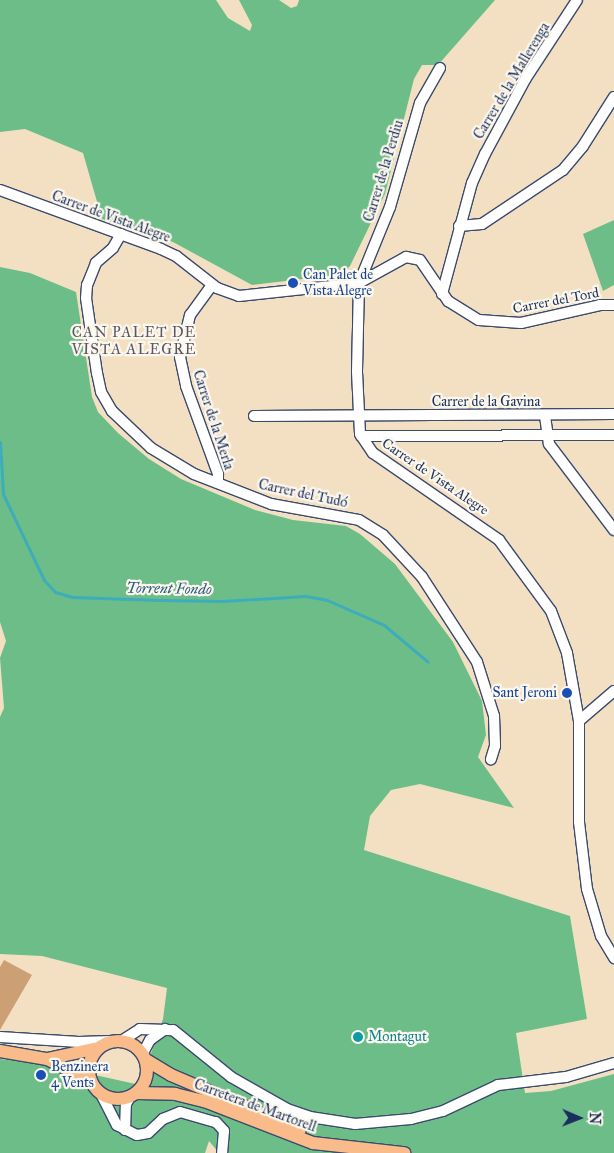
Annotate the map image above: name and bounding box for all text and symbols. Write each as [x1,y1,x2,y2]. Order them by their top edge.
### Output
street label: Carrer de la Mallerenga [470,20,554,142]
street label: Carrer de la Perdiu [361,118,407,224]
street label: Carrer de Vista Alegre [49,188,173,246]
place label: Can Palet de Vista Alegre [303,267,373,300]
marker: Can Palet de Vista Alegre [287,277,299,289]
street label: Carrer del Tord [512,284,600,318]
district label: CAN PALET DE VISTA ALEGRE [70,323,198,358]
street label: Carrer de la Merla [189,368,237,472]
street label: Carrer de la Gavina [432,394,540,410]
street label: Carrer de Vista Alegre [379,435,491,519]
street label: Carrer del Tudó [257,476,349,512]
water label: Torrent Fondo [126,579,212,599]
place label: Sant Jeroni [493,685,557,701]
marker: Sant Jeroni [561,687,573,699]
place label: Montagut [368,1029,427,1045]
marker: Montagut [352,1031,364,1043]
place label: Benzinera 4 Vents [51,1059,109,1092]
marker: Benzinera 4 Vents [35,1069,47,1081]
street label: Carretera de Martorell [192,1076,318,1136]
north arrow [554,1093,604,1143]
text: N [586,1112,603,1124]

